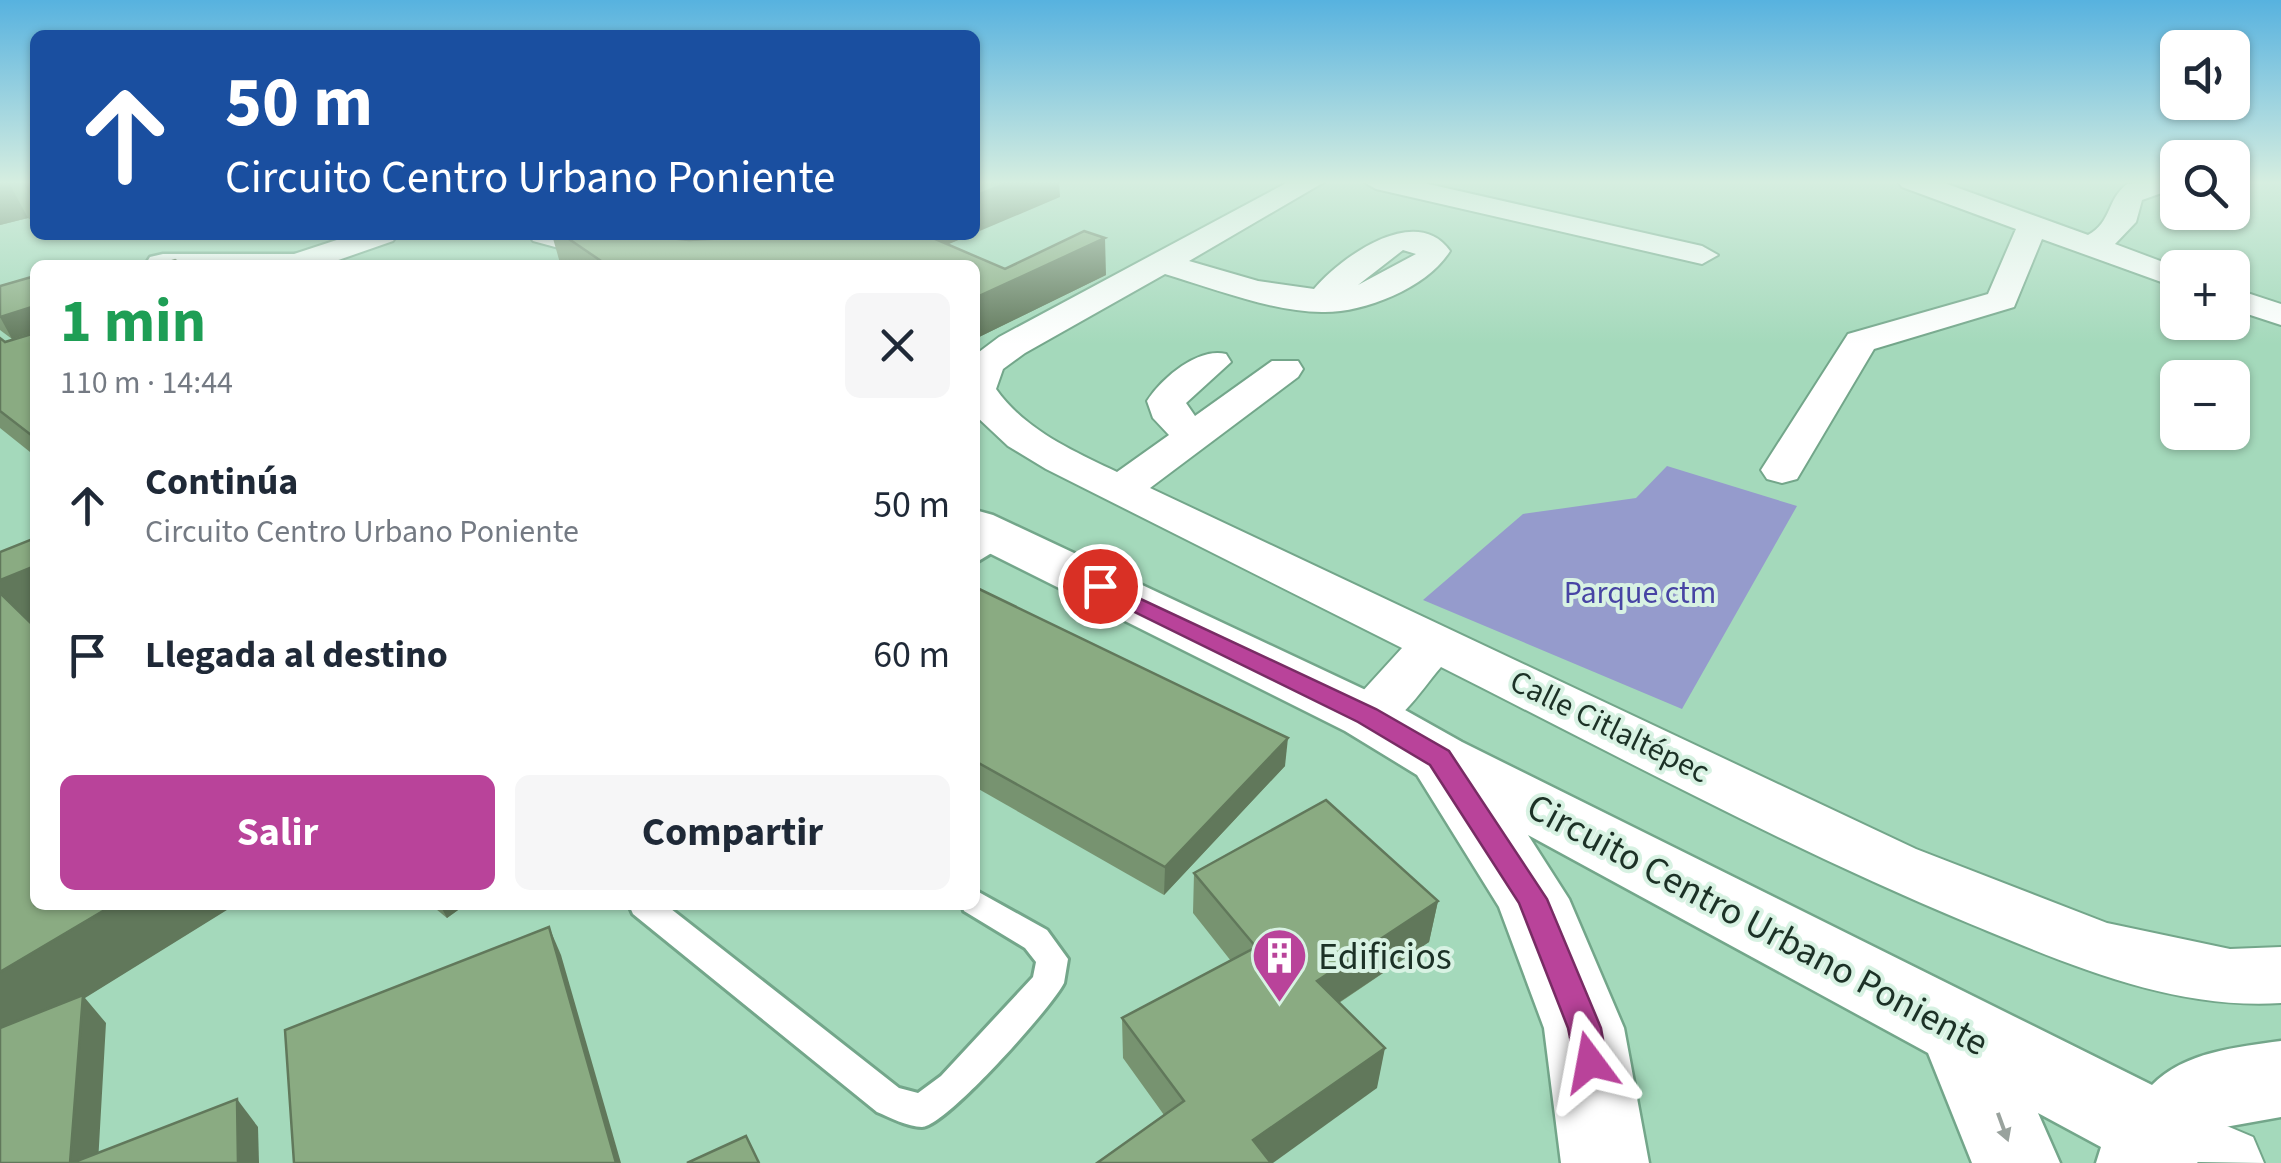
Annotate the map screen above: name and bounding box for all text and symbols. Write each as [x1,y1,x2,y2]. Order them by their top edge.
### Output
map controls [2160,30,2250,450]
button: sound [2160,30,2250,120]
text: 50 m [225,53,373,153]
icon: ahead [60,70,190,200]
button: search [2160,140,2250,230]
text: Circuito Centro Urbano Poniente [225,146,835,210]
button: + [2160,250,2250,340]
text: 1 min [60,280,206,365]
button: close [845,293,950,398]
text: 110 m · 14:44 [60,360,233,406]
button: − [2160,360,2250,450]
text: Continúa [145,455,298,509]
icon: ahead [60,478,115,533]
text: 50 m [873,478,950,532]
text: Circuito Centro Urbano Poniente [145,509,579,555]
pin [1058,544,1143,629]
icon: arrive [1073,559,1128,614]
park label: Parque ctm [1564,570,1716,616]
icon: arrive [60,628,115,683]
text: Llegada al destino [145,628,448,682]
text: 60 m [873,628,950,682]
street label: Calle Citlaltépec [1502,659,1717,795]
button: Salir [60,775,495,890]
button: Compartir [515,775,950,890]
street label: Circuito Centro Urbano Poniente [1517,780,1998,1070]
building icon: Edificios [1249,926,1309,1005]
place label: Edificios [1318,930,1452,984]
position arrow [1538,1010,1642,1114]
one-way arrow [1996,1112,2011,1142]

